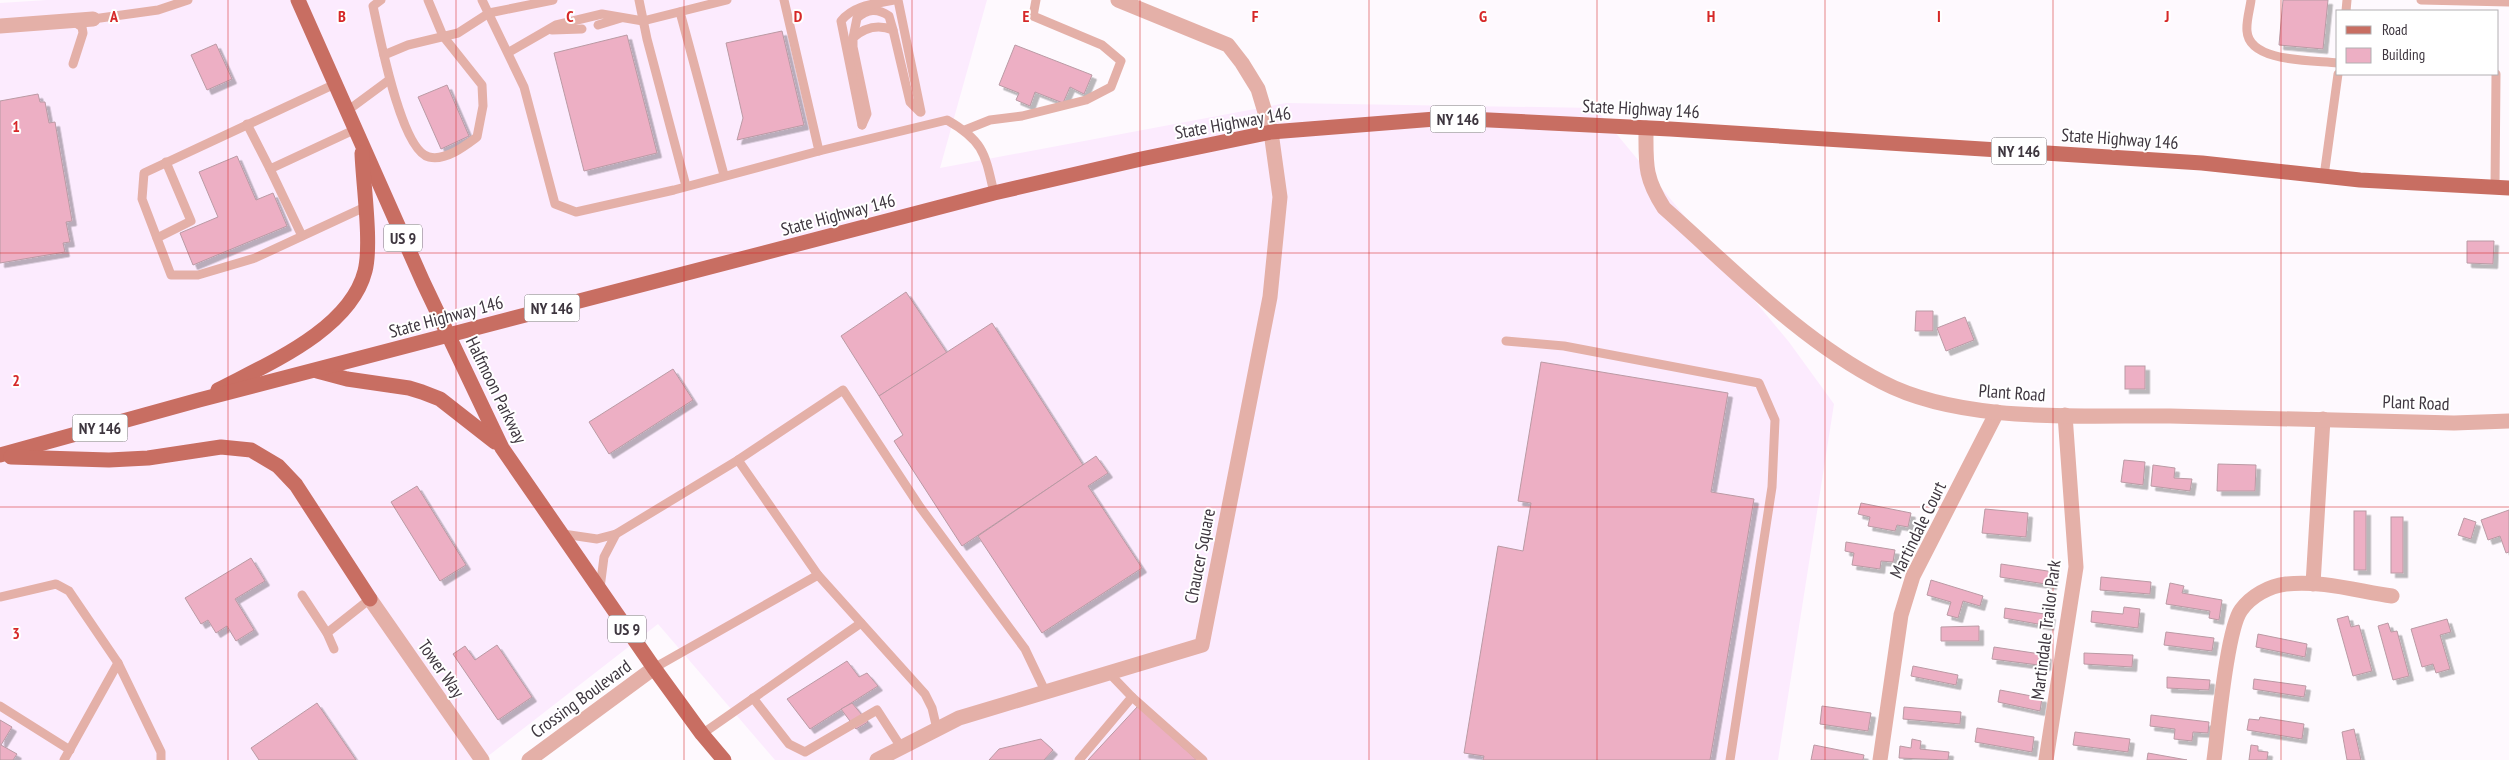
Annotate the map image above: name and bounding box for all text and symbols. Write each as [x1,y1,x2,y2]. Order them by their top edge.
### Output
text: A [109,6,119,26]
text: B [338,6,346,26]
text: C [566,6,574,26]
text: D [794,6,803,26]
text: E [1023,6,1030,26]
text: F [1252,6,1259,26]
text: G [1479,6,1487,26]
text: H [1707,6,1715,26]
text: I [1937,6,1941,26]
text: J [2164,6,2169,26]
legend [2336,10,2499,75]
text: Road [2382,20,2408,39]
text: Building [2382,45,2425,64]
street label: State Highway 146 [1582,94,1700,123]
street label: State Highway 146 [1173,101,1293,144]
road number: NY 146 [1430,106,1486,132]
text: 1 [12,116,20,136]
street label: State Highway 146 [2061,123,2179,154]
road number: NY 146 [1992,138,2046,164]
street label: State Highway 146 [778,188,898,241]
road number: US 9 [384,224,422,252]
street label: State Highway 146 [386,290,506,343]
road number: NY 146 [524,294,580,322]
street label: Halfmoon Parkway [461,333,532,447]
text: 2 [12,370,20,390]
street label: Plant Road [1978,379,2046,406]
street label: Plant Road [2382,390,2450,415]
road number: NY 146 [72,414,128,442]
street label: Martindale Court [1884,478,1951,582]
street label: Chaucer Square [1179,506,1220,605]
street label: Martindale Trailor Park [2026,559,2065,701]
road number: US 9 [608,616,646,642]
text: 3 [12,623,20,643]
street label: Tower Way [413,635,470,702]
street label: Crossing Boulevard [526,654,635,743]

